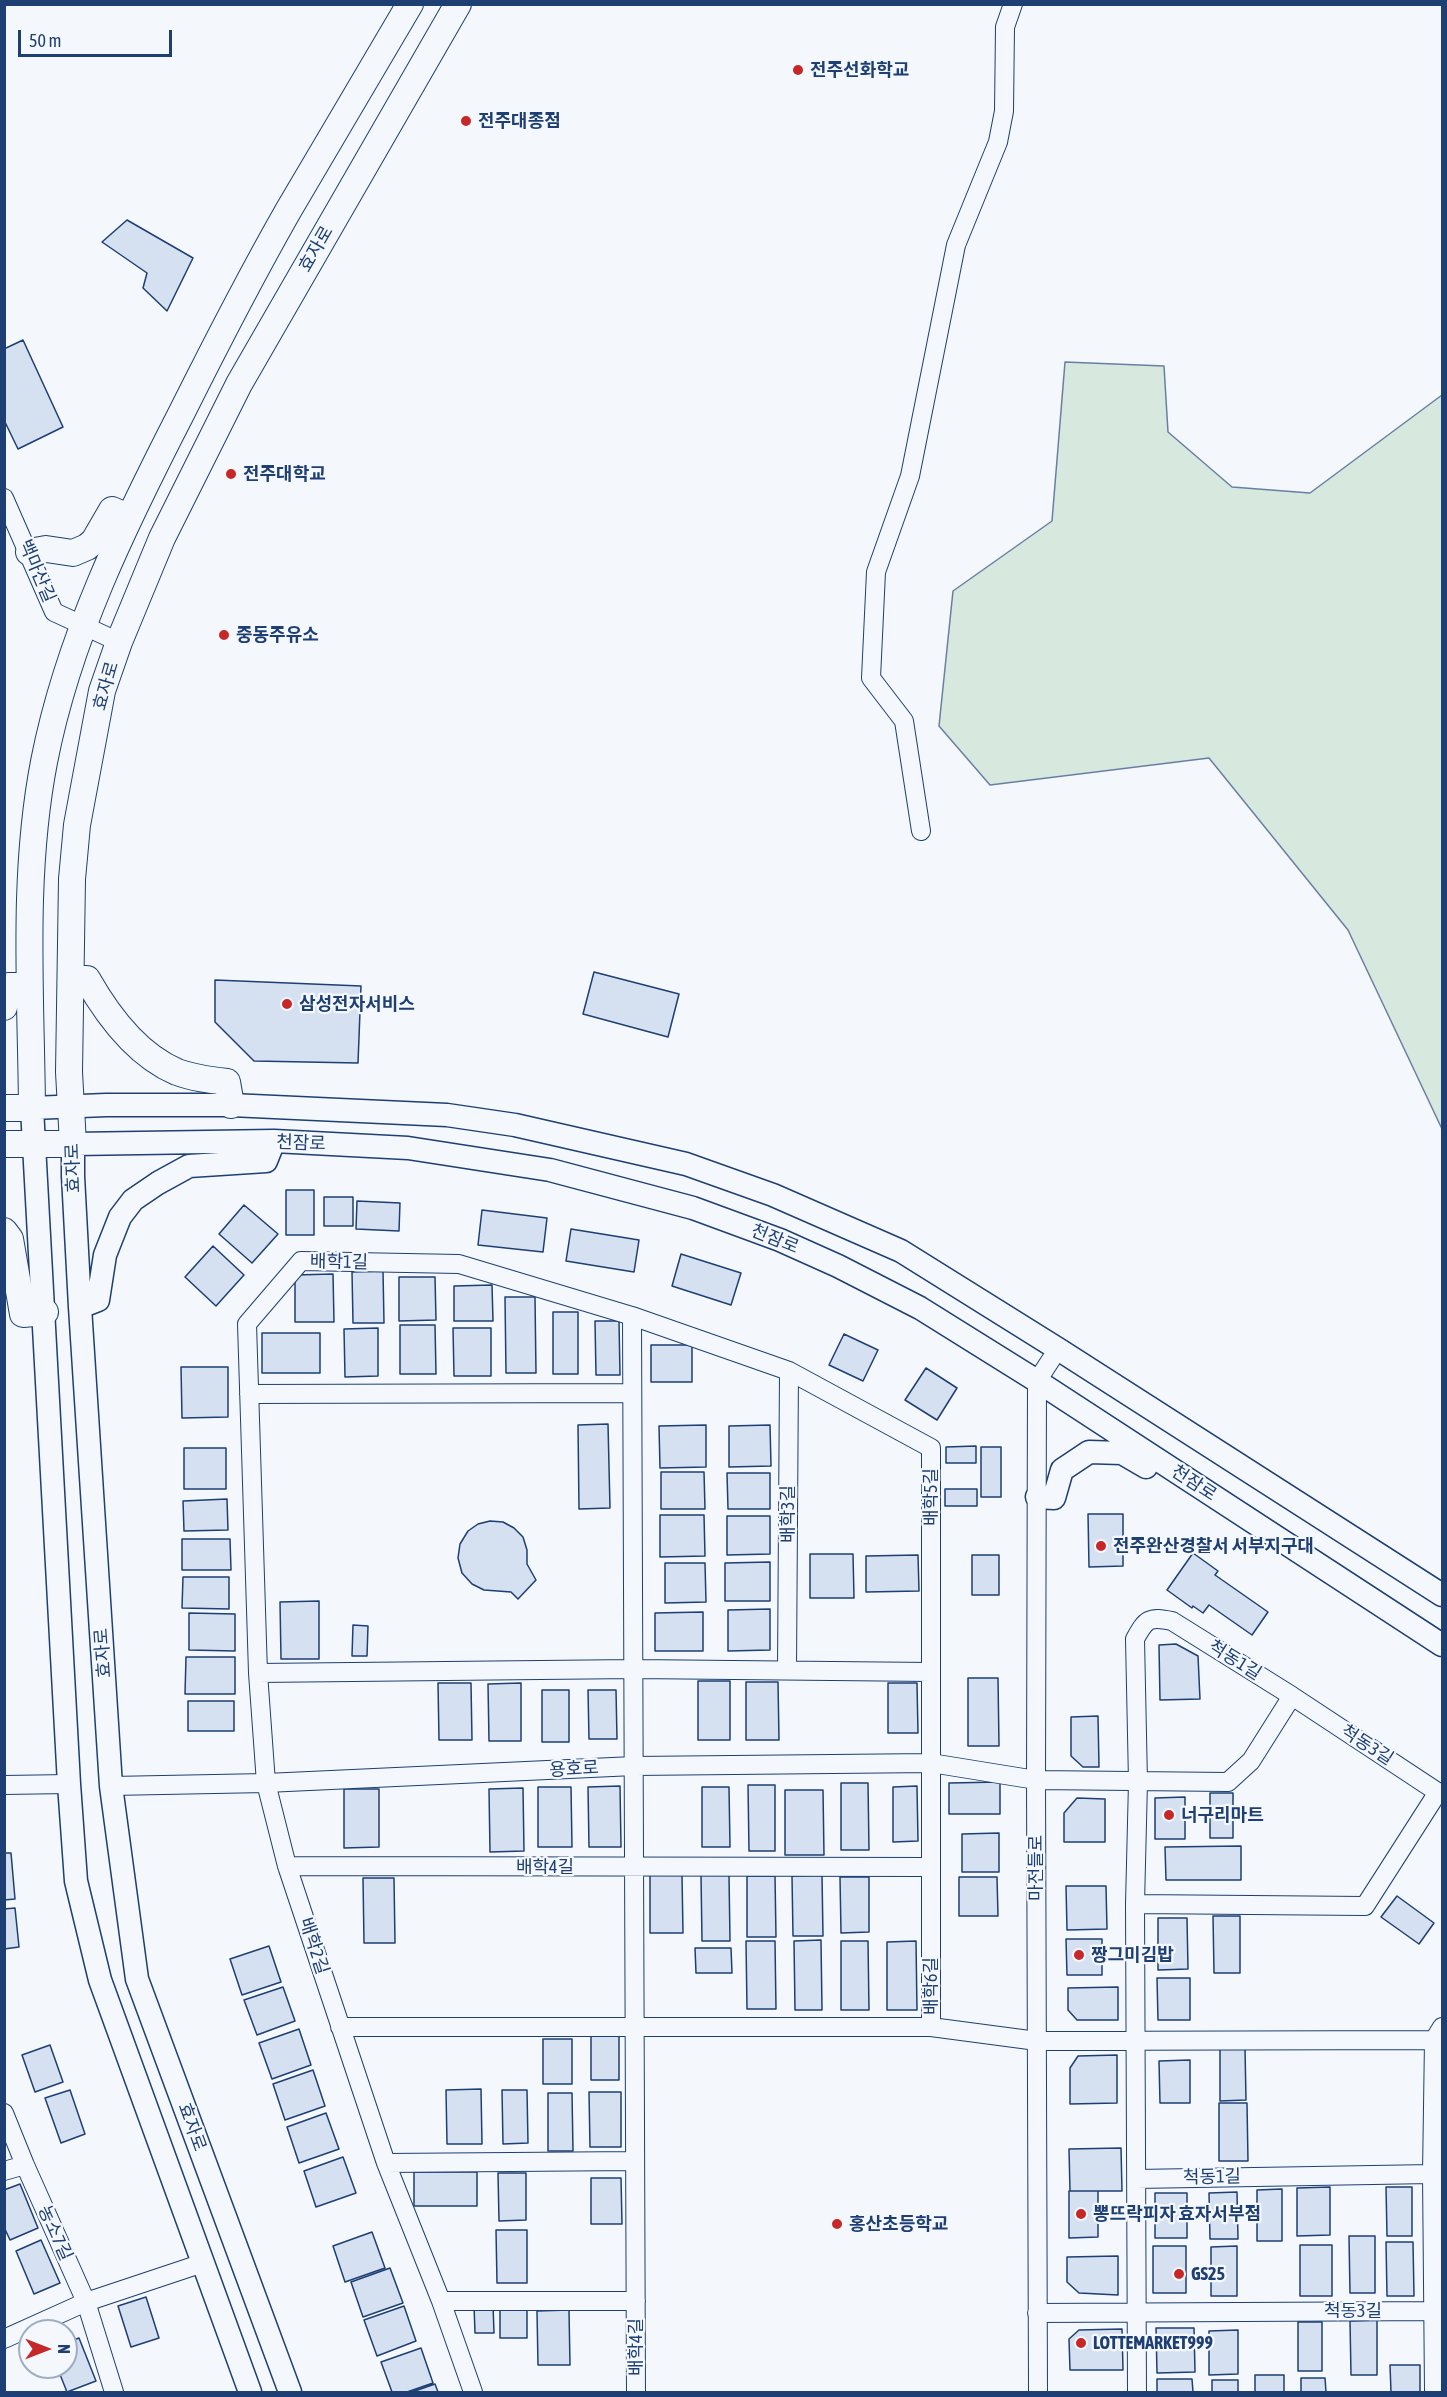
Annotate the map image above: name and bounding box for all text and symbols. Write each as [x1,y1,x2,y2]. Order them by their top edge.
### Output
scale bar [21,18,176,56]
text: 50 m [29,30,61,51]
place label: 전주선화학교 [810,59,909,81]
marker: 전주선화학교 [791,63,805,77]
place label: 전주대종점 [478,110,561,132]
marker: 전주대종점 [459,114,473,128]
street label: 효자로 [294,222,338,276]
place label: 전주대학교 [243,463,326,485]
marker: 전주대학교 [224,467,238,481]
street label: 백마산길 [14,536,60,606]
place label: 중동주유소 [236,624,319,646]
marker: 중동주유소 [217,628,231,642]
street label: 효자로 [89,659,123,713]
place label: 삼성전자서비스 [299,993,415,1015]
marker: 삼성전자서비스 [280,997,294,1011]
street label: 천잠로 [276,1131,326,1155]
street label: 효자로 [61,1143,85,1193]
street label: 천잠로 [748,1220,802,1258]
street label: 배학1길 [310,1251,368,1273]
street label: 천잠로 [1167,1460,1221,1506]
street label: 배학5길 [920,1468,942,1526]
street label: 배학3길 [777,1485,799,1543]
place label: 전주완산경찰서 서부지구대 [1113,1535,1314,1557]
marker: 전주완산경찰서 서부지구대 [1094,1539,1108,1553]
street label: 효자로 [90,1627,116,1679]
street label: 척동1길 [1205,1635,1265,1685]
street label: 척동3길 [1337,1720,1397,1770]
street label: 용호로 [549,1757,599,1781]
place label: 너구리마트 [1181,1804,1264,1826]
marker: 너구리마트 [1162,1808,1176,1822]
street label: 마전들로 [1025,1835,1047,1901]
street label: 배학4길 [516,1856,574,1878]
street label: 배학2길 [295,1915,333,1977]
place label: 짱그미김밥 [1091,1944,1174,1966]
marker: 짱그미김밥 [1072,1948,1086,1962]
street label: 배학6길 [920,1957,942,2015]
street label: 효자로 [173,2100,211,2154]
street label: 척동1길 [1183,2166,1241,2188]
street label: 농소7길 [33,2202,77,2264]
place label: 뽕뜨락피자 효자서부점 [1093,2203,1261,2225]
marker: 뽕뜨락피자 효자서부점 [1074,2207,1088,2221]
place label: 홍산초등학교 [849,2213,948,2235]
marker: 홍산초등학교 [830,2217,844,2231]
place label: GS25 [1191,2263,1225,2285]
marker: GS25 [1172,2267,1186,2281]
street label: 척동3길 [1324,2300,1382,2322]
street label: 배학4길 [625,2318,647,2376]
north arrow [18,2319,78,2379]
place label: LOTTEMARKET999 [1093,2332,1213,2354]
marker: LOTTEMARKET999 [1074,2336,1088,2350]
text: N [55,2344,73,2354]

